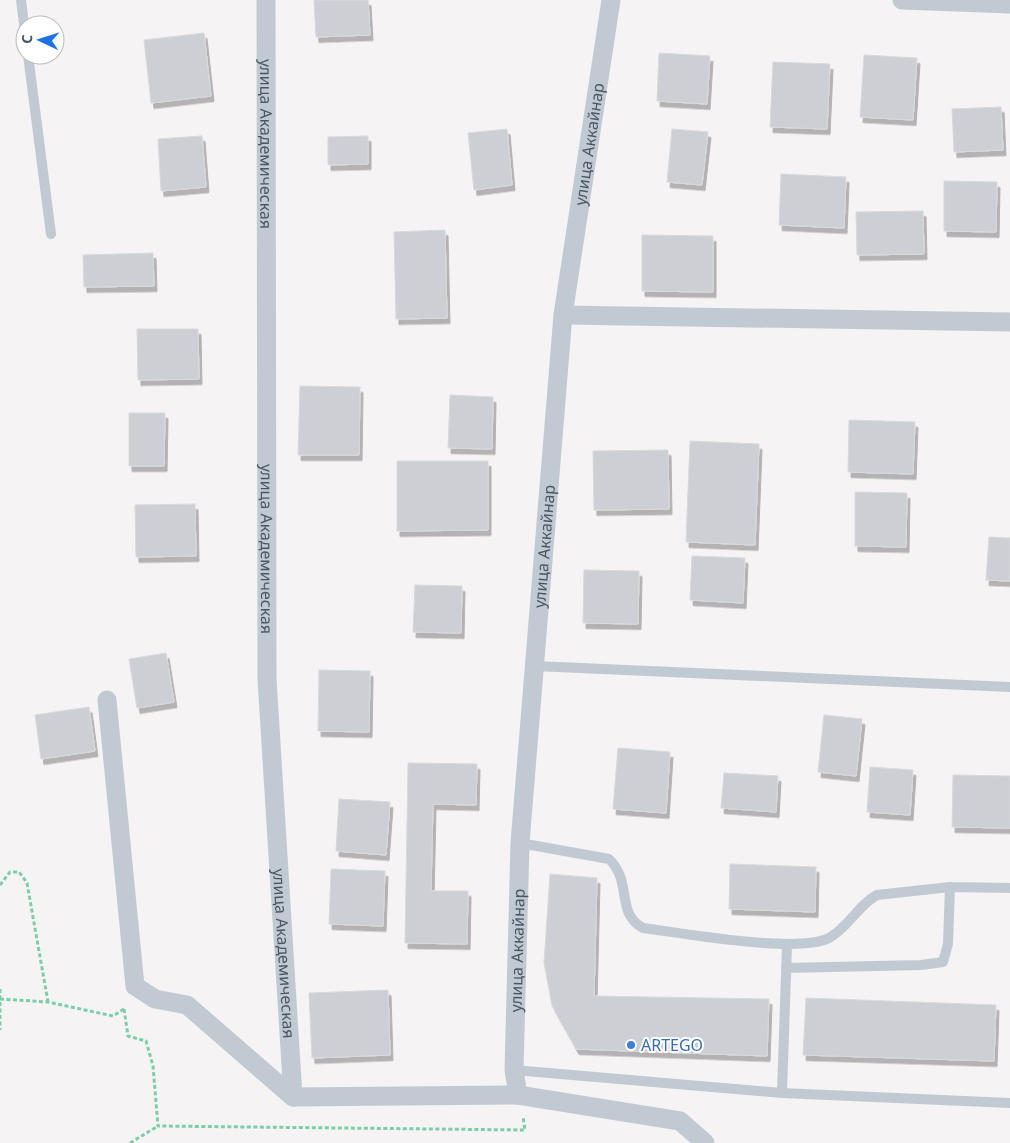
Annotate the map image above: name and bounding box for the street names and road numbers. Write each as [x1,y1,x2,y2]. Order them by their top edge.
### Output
street label: улица Академическая [255,59,277,229]
street label: улица Аккайнар [569,81,609,207]
street label: улица Академическая [256,464,278,634]
street label: улица Аккайнар [528,484,560,609]
street label: улица Академическая [268,868,300,1039]
street label: улица Аккайнар [505,888,530,1013]

